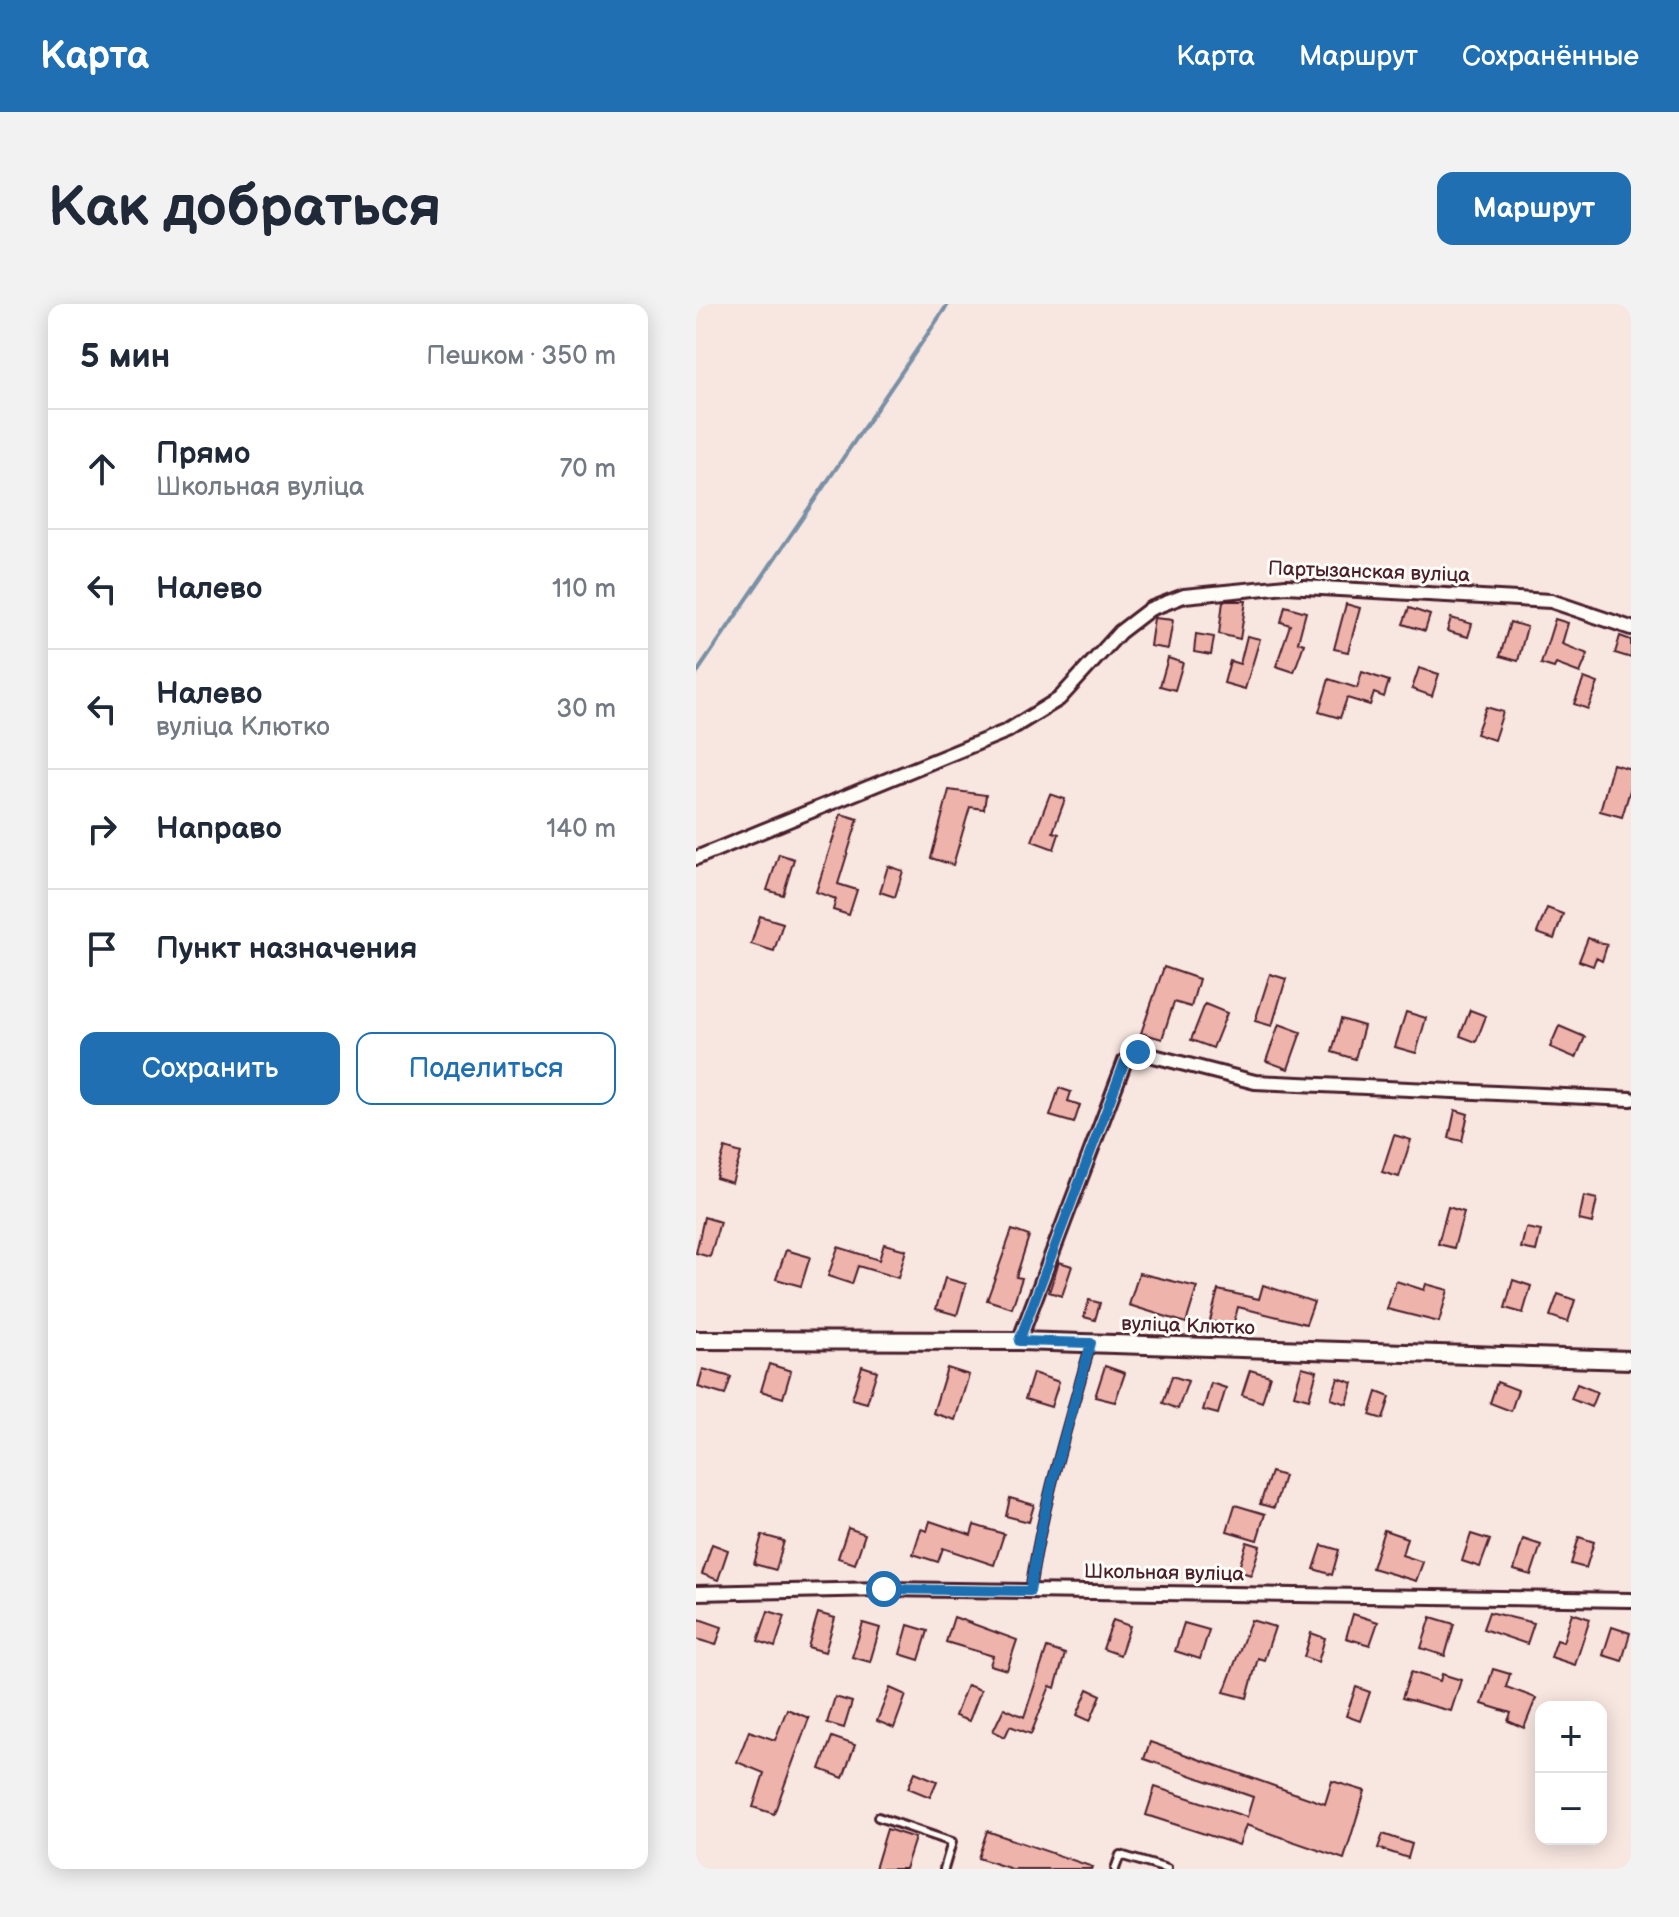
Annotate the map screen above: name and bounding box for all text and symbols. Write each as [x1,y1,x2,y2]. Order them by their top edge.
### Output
text: Карта [40,34,149,79]
text: Карта [1176,40,1255,73]
text: Маршрут [1299,40,1418,73]
text: Сохранённые [1462,40,1639,73]
button: Маршрут [1437,172,1631,245]
text: Как добраться [48,175,441,242]
text: 5 мин [80,336,170,377]
text: Пешком · 350 m [426,341,616,372]
text: Прямо [156,436,250,472]
icon: ahead [80,447,124,491]
text: 70 m [559,454,616,485]
text: Школьная вуліца [156,472,364,503]
street label: Партызанская вуліца [1268,556,1471,588]
icon: left [80,567,124,611]
text: Налево [156,571,262,607]
text: 110 m [552,574,616,605]
text: Налево [156,676,262,712]
icon: left [80,687,124,731]
text: 30 m [556,694,616,725]
text: вуліца Клютко [156,712,330,743]
icon: right [80,807,124,851]
text: Направо [156,811,282,847]
text: 140 m [546,814,616,845]
icon: arrive [80,927,124,971]
text: Пункт назначения [156,931,417,967]
button: Сохранить [80,1032,340,1105]
button: Поделиться [356,1032,616,1105]
route end [1120,1034,1156,1070]
street label: вуліца Клютко [1121,1312,1255,1340]
street label: Школьная вуліца [1084,1560,1245,1586]
route start [866,1571,902,1607]
map controls [1535,1701,1607,1845]
button: + [1535,1701,1607,1773]
button: − [1535,1773,1607,1845]

